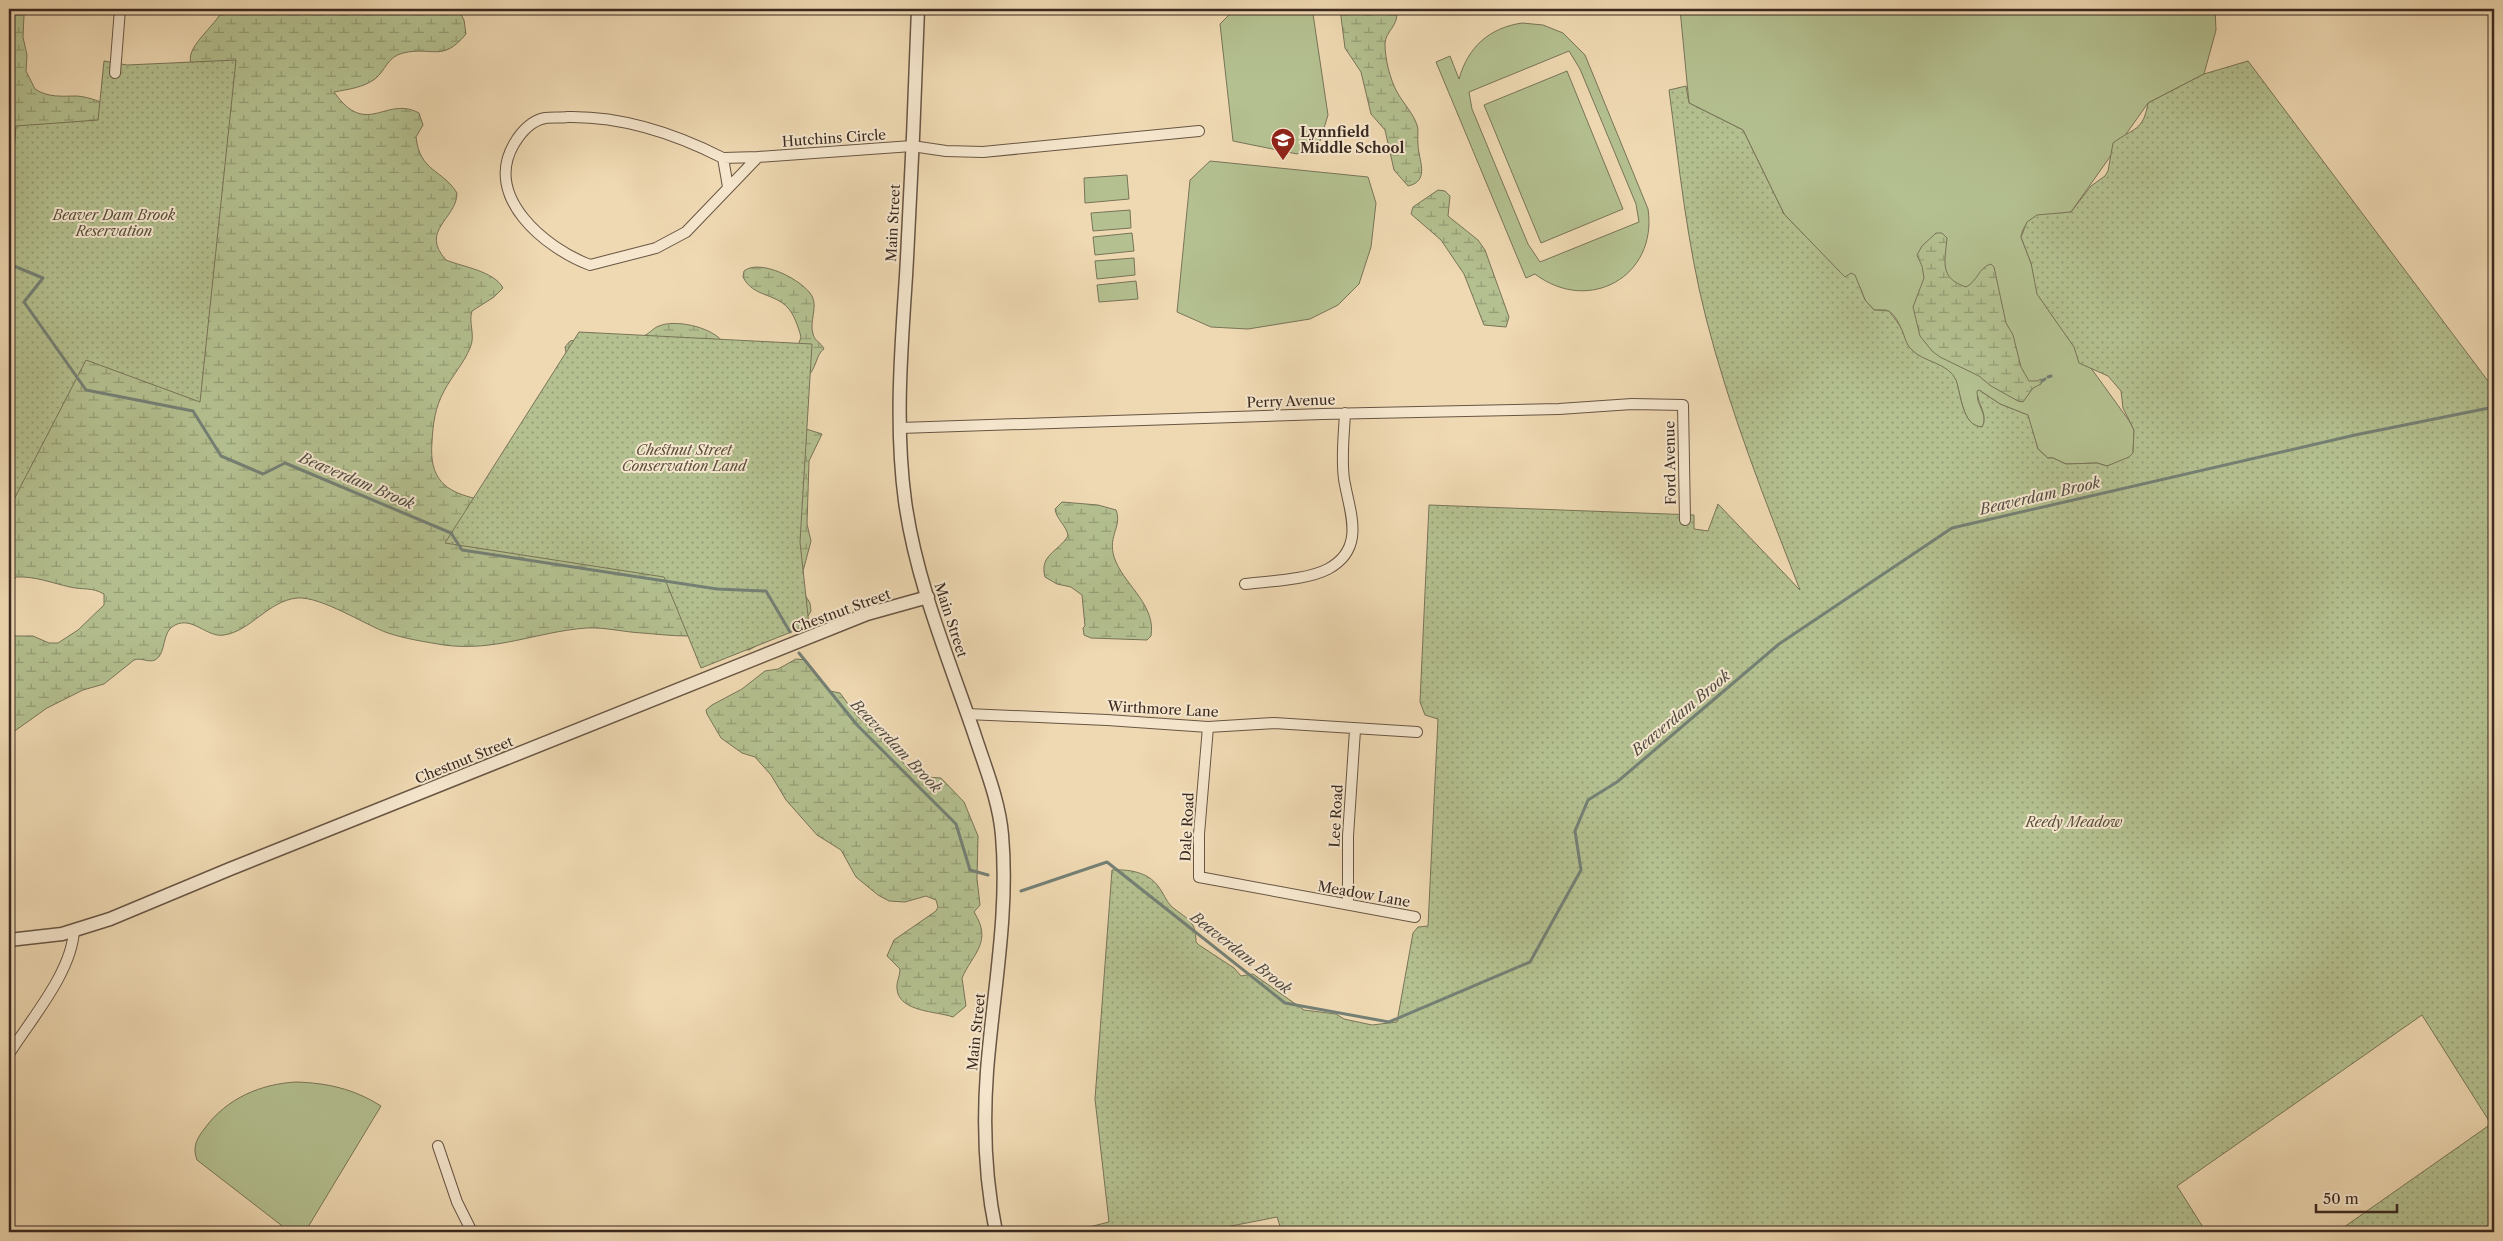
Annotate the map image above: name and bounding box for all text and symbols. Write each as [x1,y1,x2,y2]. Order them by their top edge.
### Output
place label: Lynnfield Middle School [1300,123,1404,157]
street label: Hutchins Circle [781,125,887,151]
school or university icon: Lynnfield Middle School [1270,127,1296,161]
street label: Main Street [882,184,904,262]
park label: Beaver Dam Brook Reservation [52,206,176,240]
street label: Perry Avenue [1246,390,1336,412]
street label: Ford Avenue [1660,421,1680,505]
park label: Chestnut Street Conservation Land [622,441,748,475]
water label: Beaverdam Brook [296,447,418,513]
water label: Beaverdam Brook [1977,472,2102,519]
street label: Main Street [930,580,972,660]
street label: Chestnut Street [789,585,893,637]
water label: Beaverdam Brook [1627,666,1734,760]
water label: Beaverdam Brook [846,694,946,797]
street label: Wirthmore Lane [1106,697,1219,721]
street label: Chestnut Street [412,732,516,788]
street label: Lee Road [1325,783,1347,848]
street label: Dale Road [1176,792,1198,862]
park label: Reedy Meadow [2024,813,2123,831]
street label: Meadow Lane [1316,877,1412,911]
water label: Beaverdam Brook [1186,907,1296,998]
street label: Main Street [963,992,989,1072]
scale bar [2316,1181,2397,1213]
text: 50 m [2323,1189,2359,1208]

